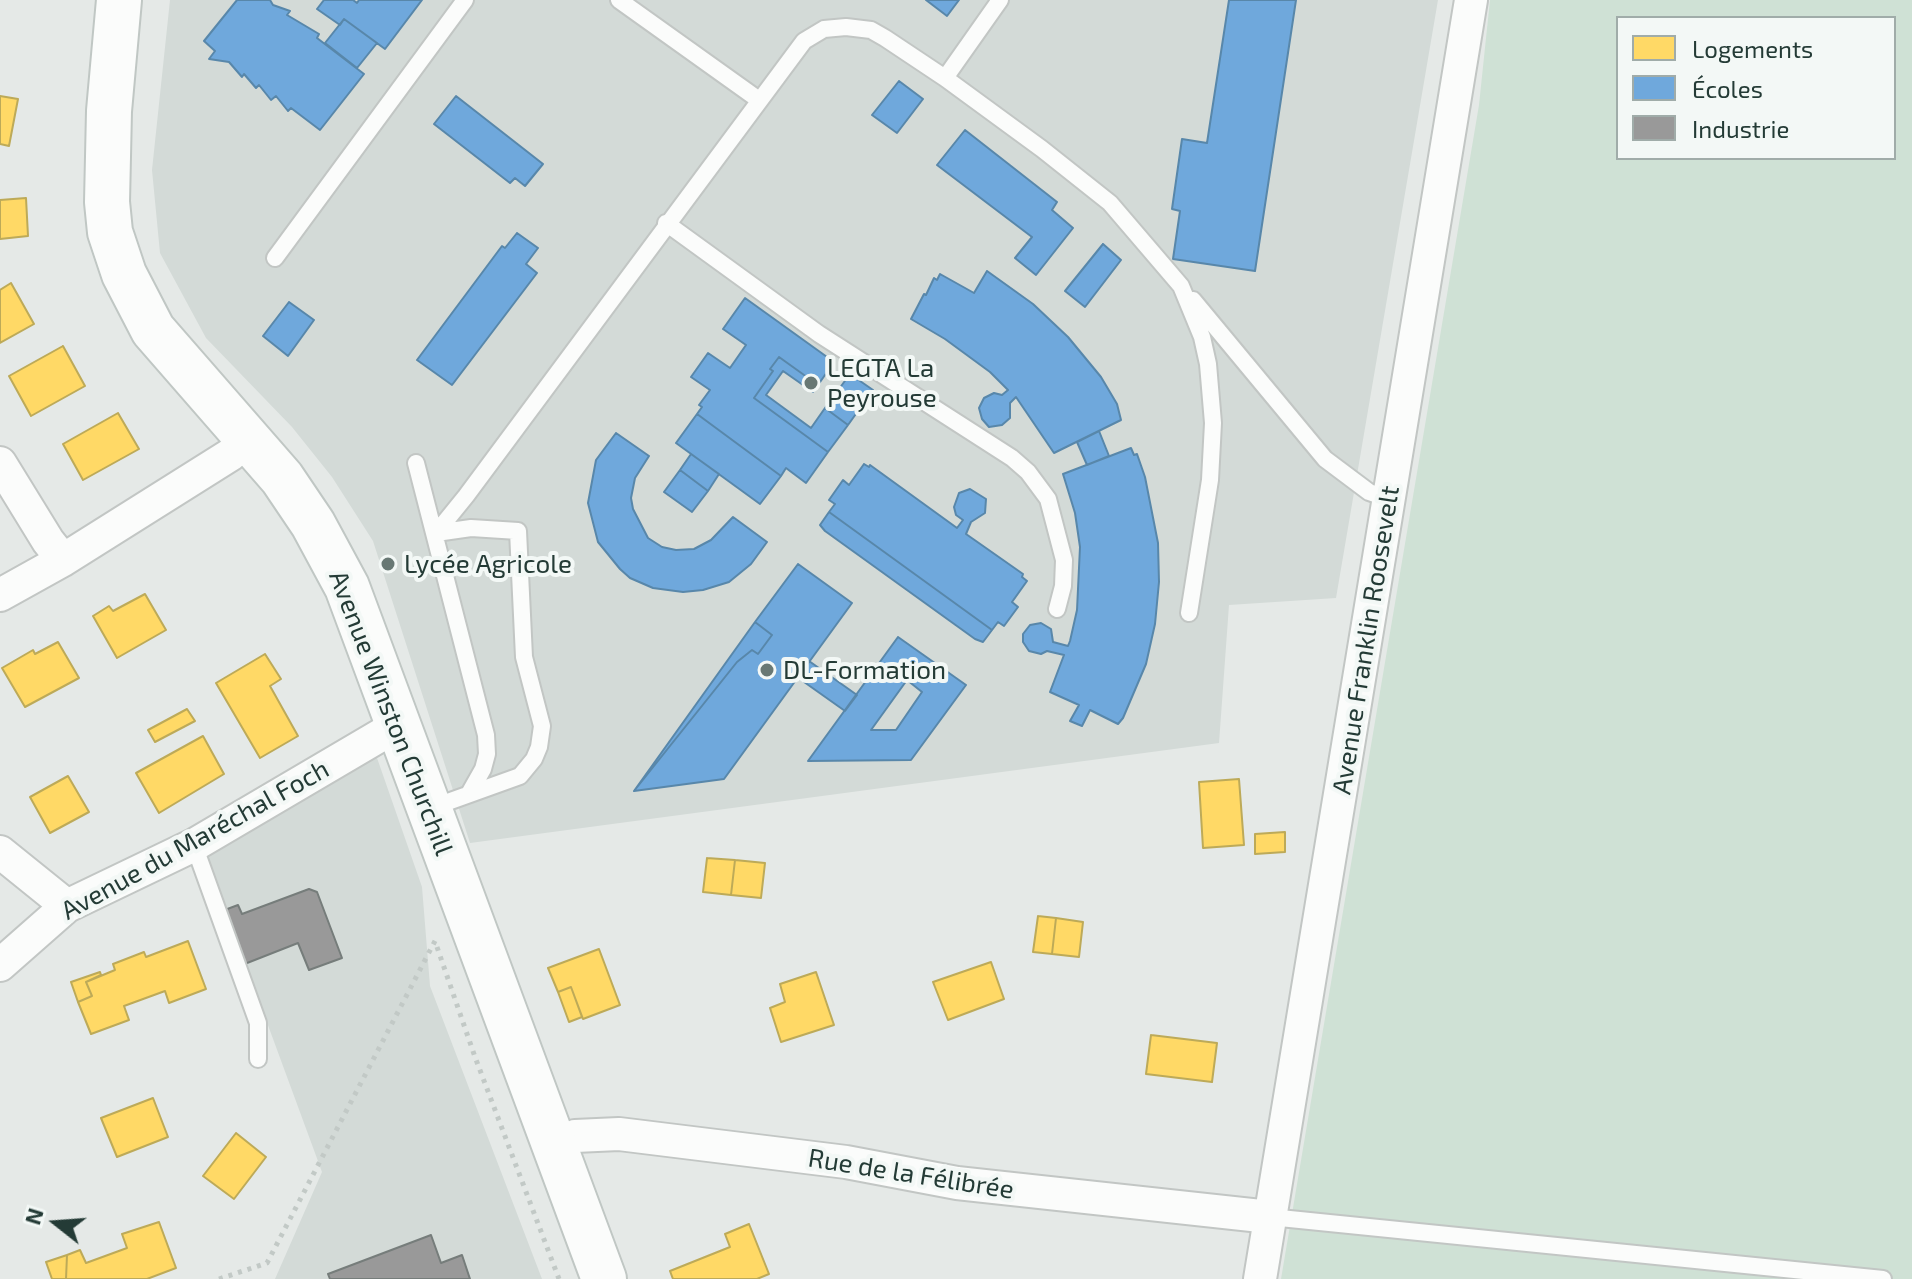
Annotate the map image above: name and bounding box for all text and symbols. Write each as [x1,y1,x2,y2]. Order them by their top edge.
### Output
legend [1616,16,1896,160]
text: Logements [1692,34,1813,63]
text: Écoles [1692,74,1763,103]
text: Industrie [1692,114,1789,143]
place label: LEGTA La Peyrouse [827,352,937,414]
marker: LEGTA La Peyrouse [802,374,820,392]
street label: Avenue Franklin Roosevelt [1326,483,1406,797]
place label: Lycée Agricole [404,548,572,580]
marker: Lycée Agricole [379,555,397,573]
street label: Avenue Winston Churchill [322,566,460,860]
place label: DL-Formation [783,654,946,686]
marker: DL-Formation [758,661,776,679]
street label: Avenue du Maréchal Foch [56,753,334,927]
street label: Rue de la Félibrée [806,1142,1016,1206]
north arrow [16,1183,96,1263]
text: N [18,1205,48,1227]

